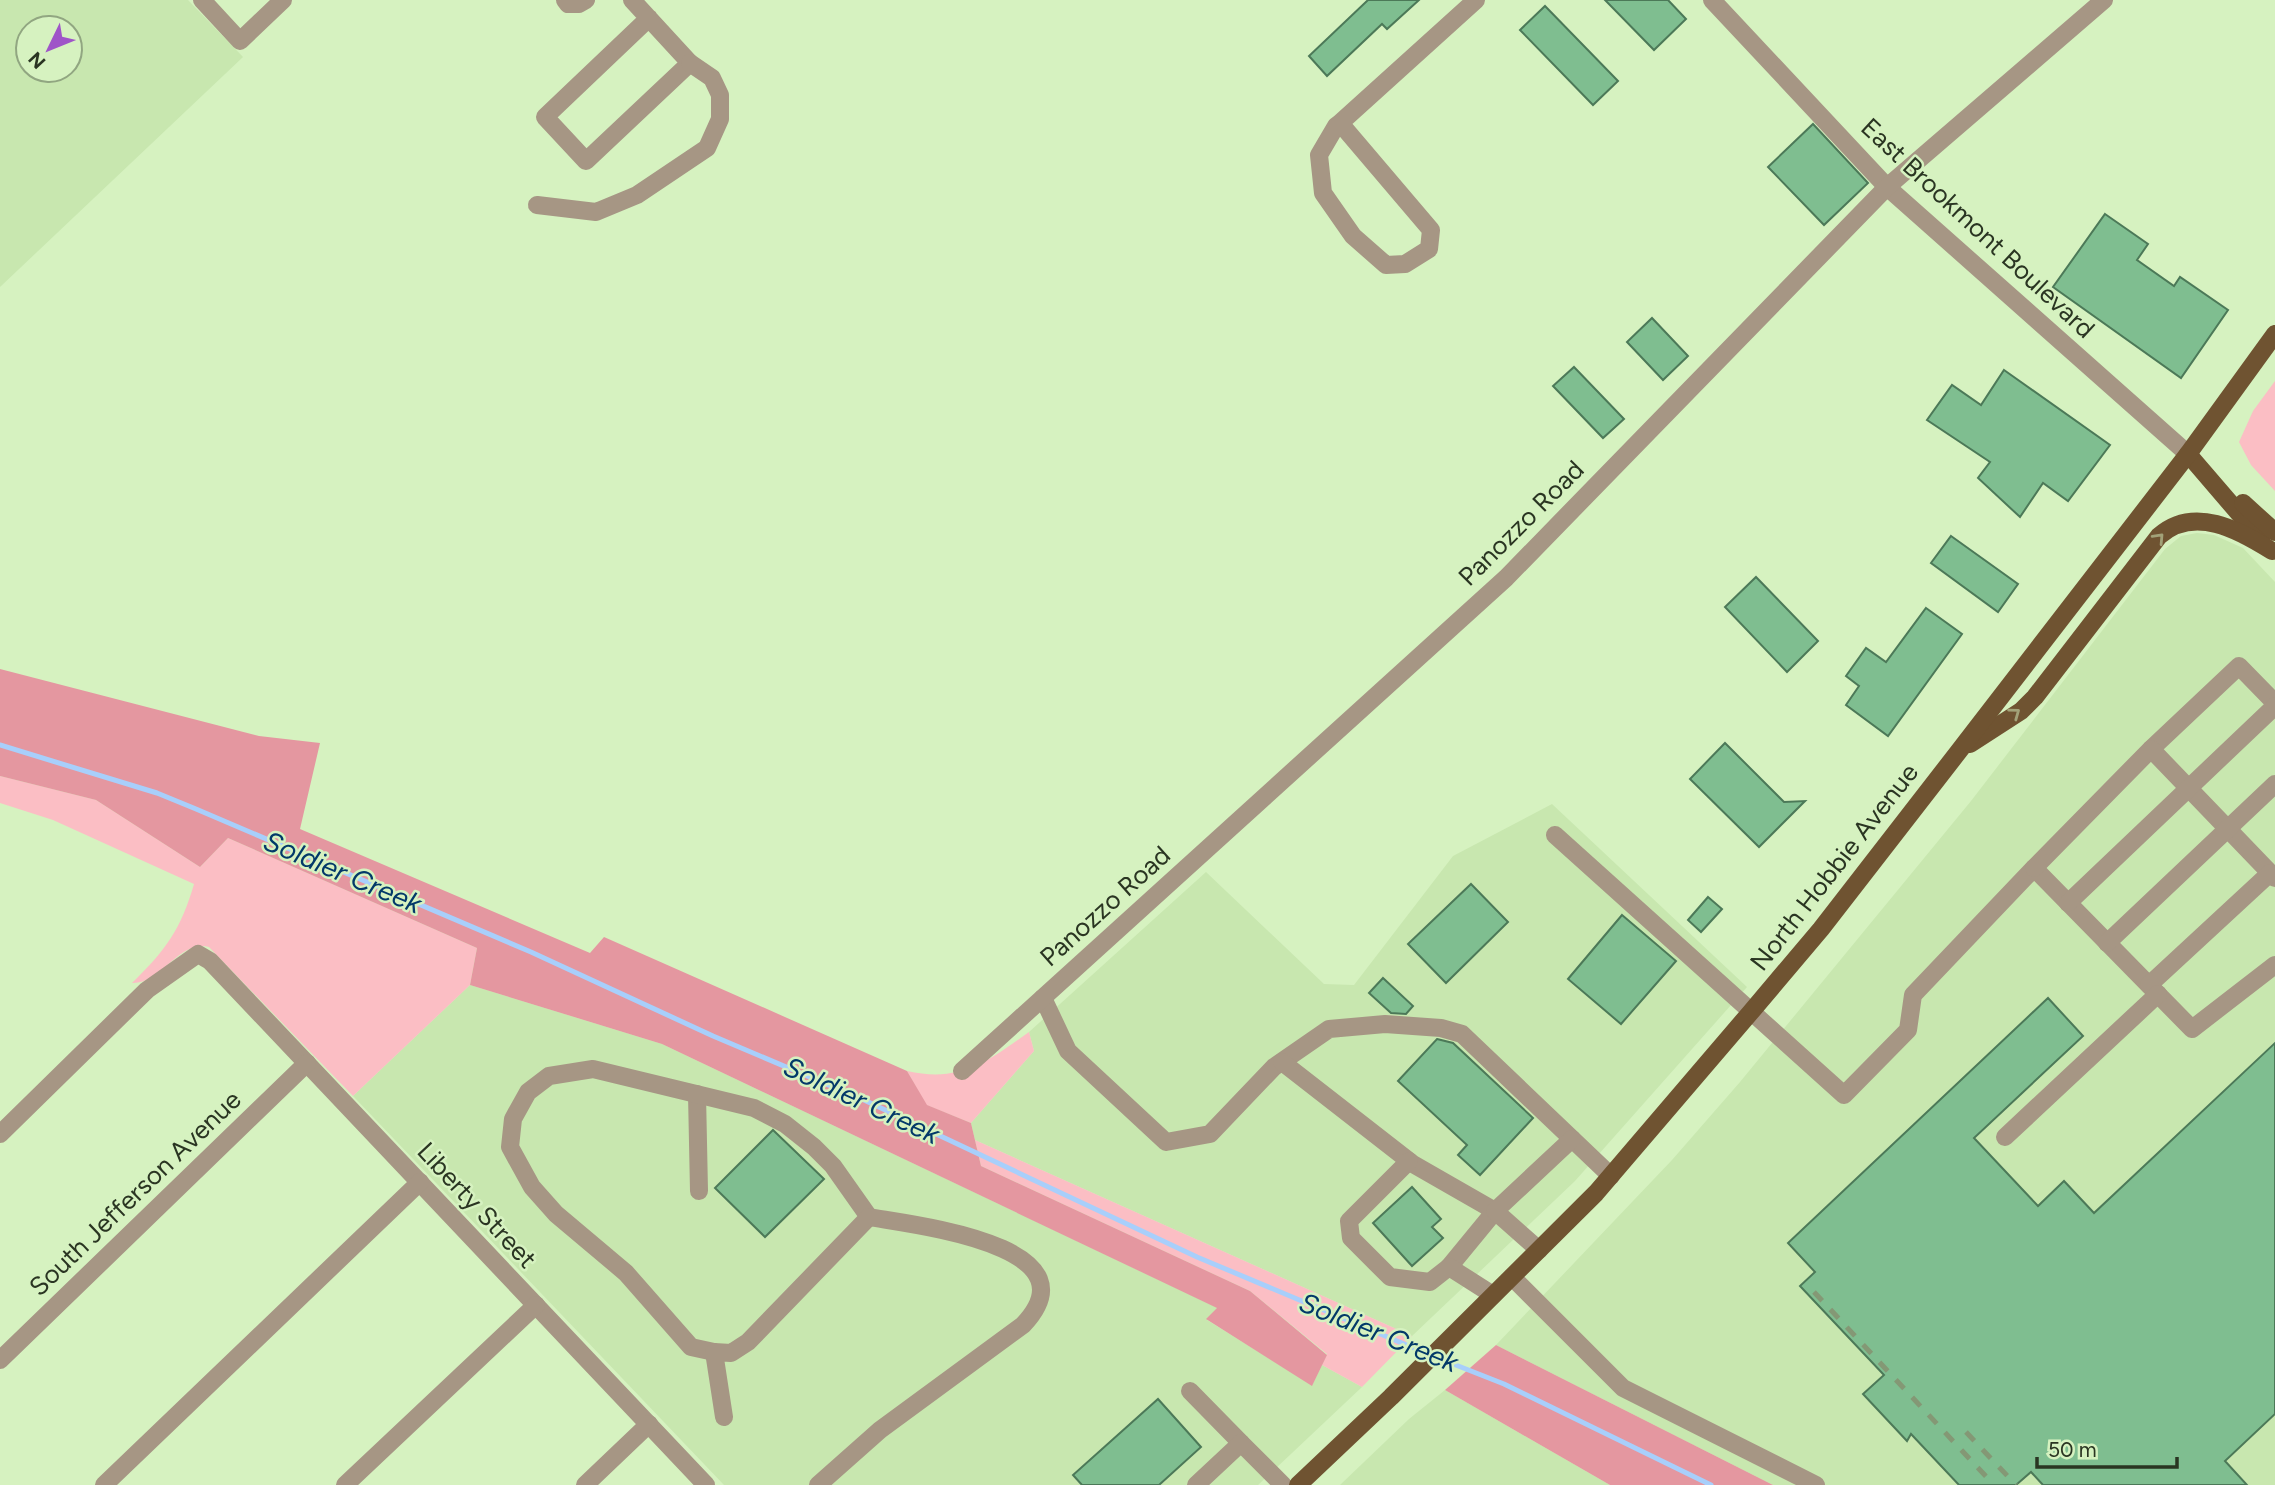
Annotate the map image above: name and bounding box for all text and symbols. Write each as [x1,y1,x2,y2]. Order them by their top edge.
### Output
north arrow [14,14,84,84]
text: N [24,47,50,73]
street label: East Brookmont Boulevard [1854,111,2102,345]
street label: Panozzo Road [1452,454,1590,592]
one-way arrow [2150,533,2163,546]
one-way arrow [2007,709,2020,722]
street label: North Hobbie Avenue [1743,757,1925,977]
water label: Soldier Creek [259,823,428,921]
street label: Panozzo Road [1033,839,1177,973]
water label: Soldier Creek [779,1049,947,1152]
street label: South Jefferson Avenue [22,1084,248,1302]
street label: Liberty Street [411,1135,544,1275]
water label: Soldier Creek [1295,1285,1465,1380]
scale bar [2037,1426,2177,1470]
text: 50 m [2048,1437,2097,1462]

